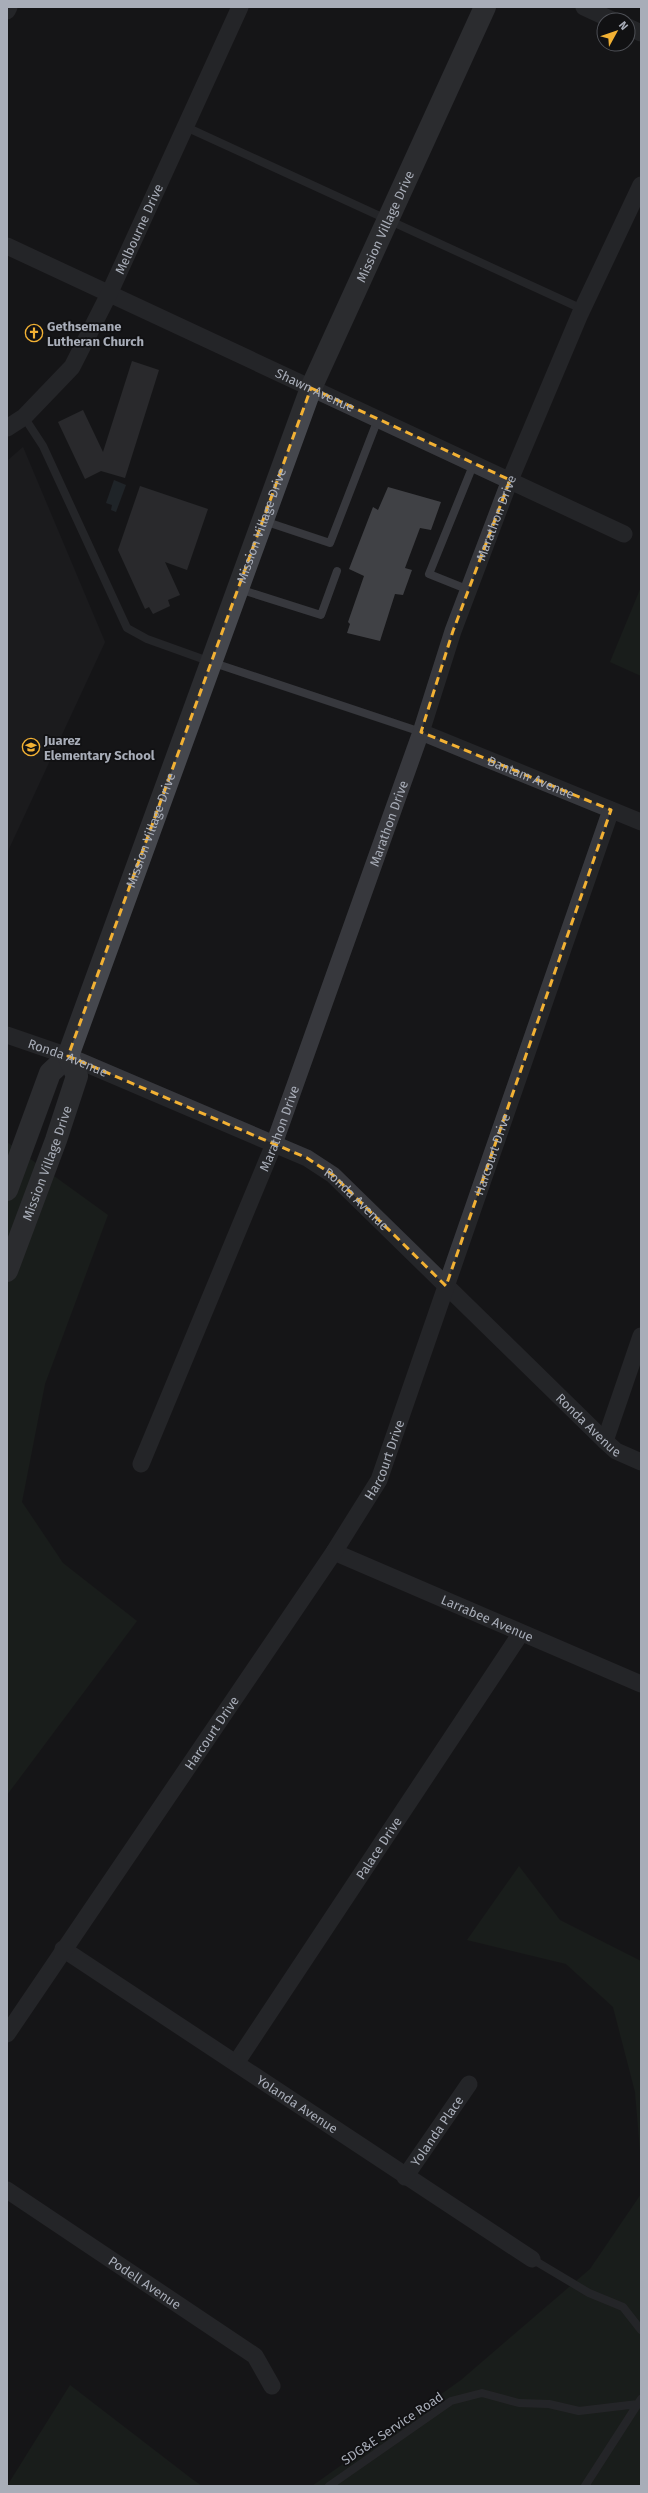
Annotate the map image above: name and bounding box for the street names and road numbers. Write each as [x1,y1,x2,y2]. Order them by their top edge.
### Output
street label: Mission Village Drive [353,168,417,285]
street label: Melbourne Drive [112,182,166,277]
street label: Shawn Avenue [273,365,357,415]
street label: Mission Village Drive [234,466,289,585]
street label: Marathon Drive [473,473,519,563]
street label: Bantam Avenue [485,753,576,802]
street label: Mission Village Drive [123,771,178,890]
street label: Marathon Drive [367,778,411,869]
street label: Ronda Avenue [26,1036,110,1080]
street label: Marathon Drive [257,1084,302,1174]
street label: Mission Village Drive [19,1104,75,1223]
street label: Harcourt Drive [471,1112,513,1197]
street label: Ronda Avenue [321,1164,392,1234]
street label: Ronda Avenue [553,1390,623,1460]
street label: Harcourt Drive [361,1418,407,1503]
street label: Larrabee Avenue [439,1592,536,1645]
street label: Harcourt Drive [182,1694,242,1773]
street label: Palace Drive [353,1814,405,1882]
street label: Yolanda Avenue [254,2072,340,2137]
street label: Yolanda Place [408,2093,467,2169]
street label: Podell Avenue [106,2253,184,2312]
street label: SDG&E Service Road [339,2389,446,2468]

